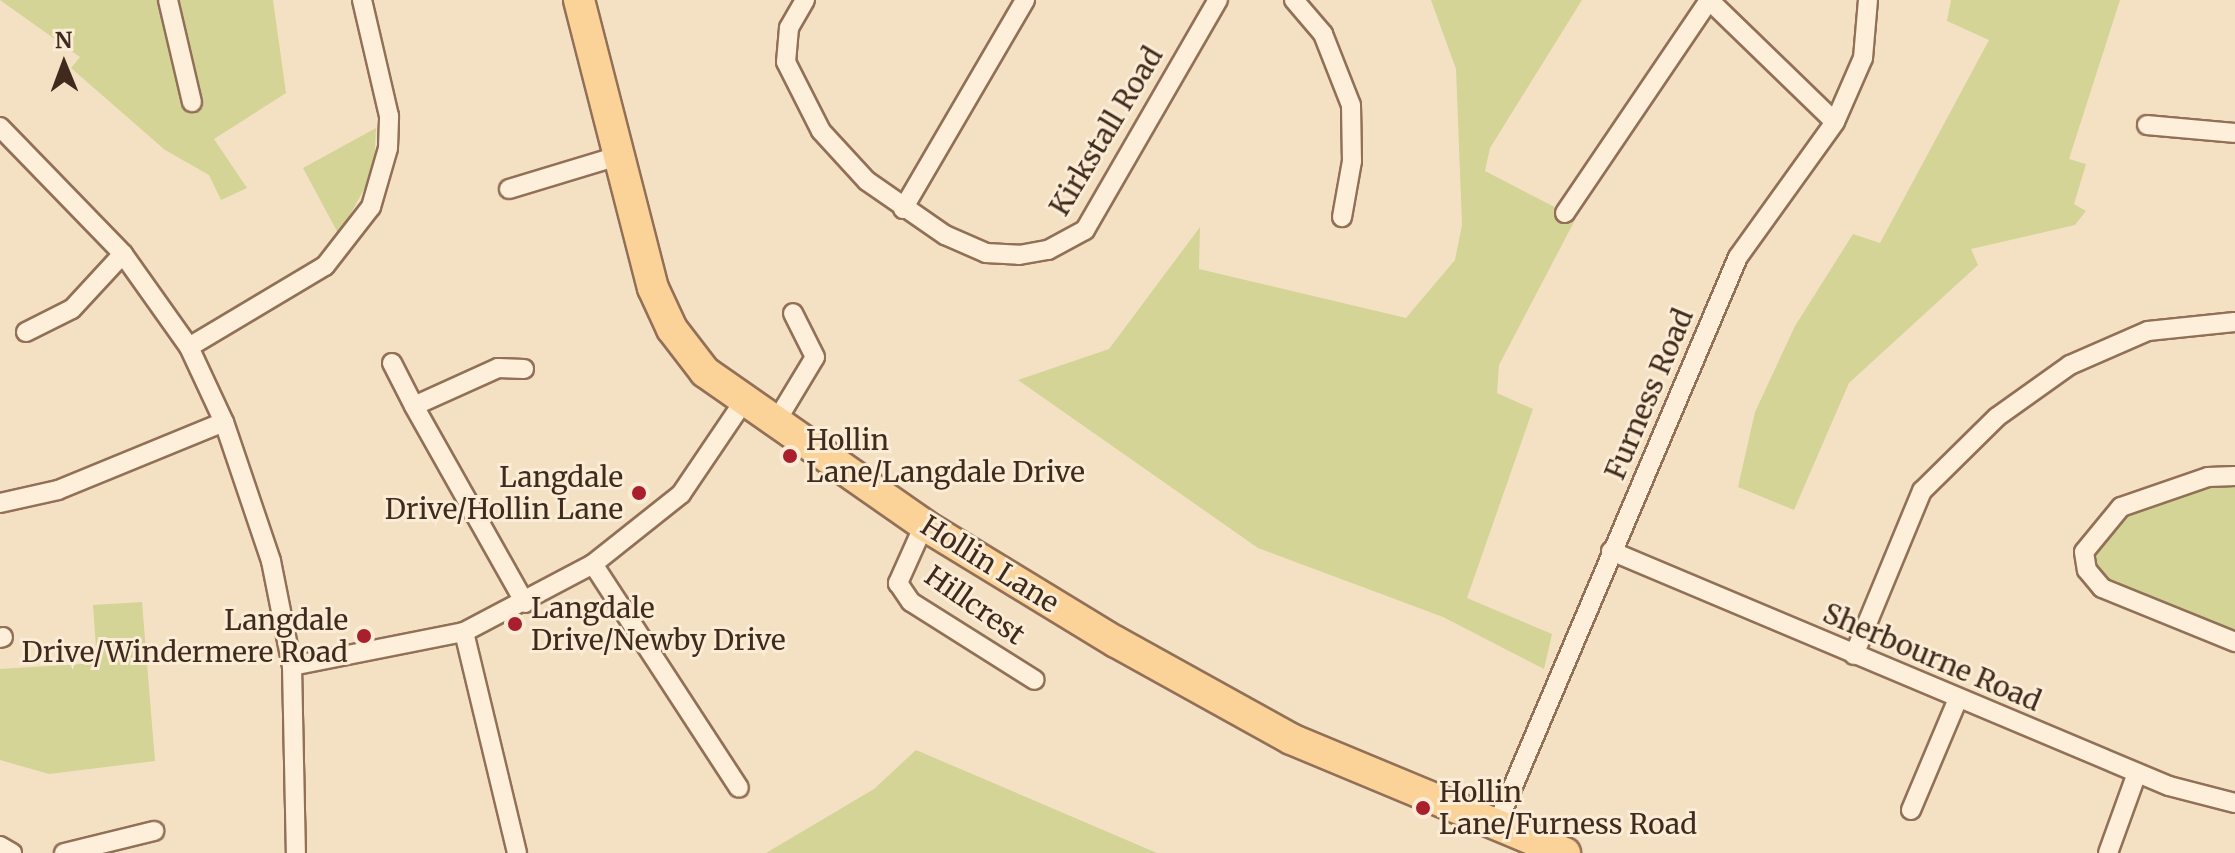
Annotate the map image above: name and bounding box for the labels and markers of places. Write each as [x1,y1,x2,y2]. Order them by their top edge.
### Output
place label: Hollin Lane/Langdale Drive [806,423,1085,489]
marker: Hollin Lane/Langdale Drive [781,447,799,465]
place label: Langdale Drive/Hollin Lane [385,460,623,526]
marker: Langdale Drive/Hollin Lane [630,484,648,502]
place label: Langdale Drive/Newby Drive [531,591,786,657]
place label: Langdale Drive/Windermere Road [22,603,348,669]
marker: Langdale Drive/Newby Drive [506,615,524,633]
marker: Langdale Drive/Windermere Road [355,627,373,645]
place label: Hollin Lane/Furness Road [1439,775,1697,841]
marker: Hollin Lane/Furness Road [1414,799,1432,817]

